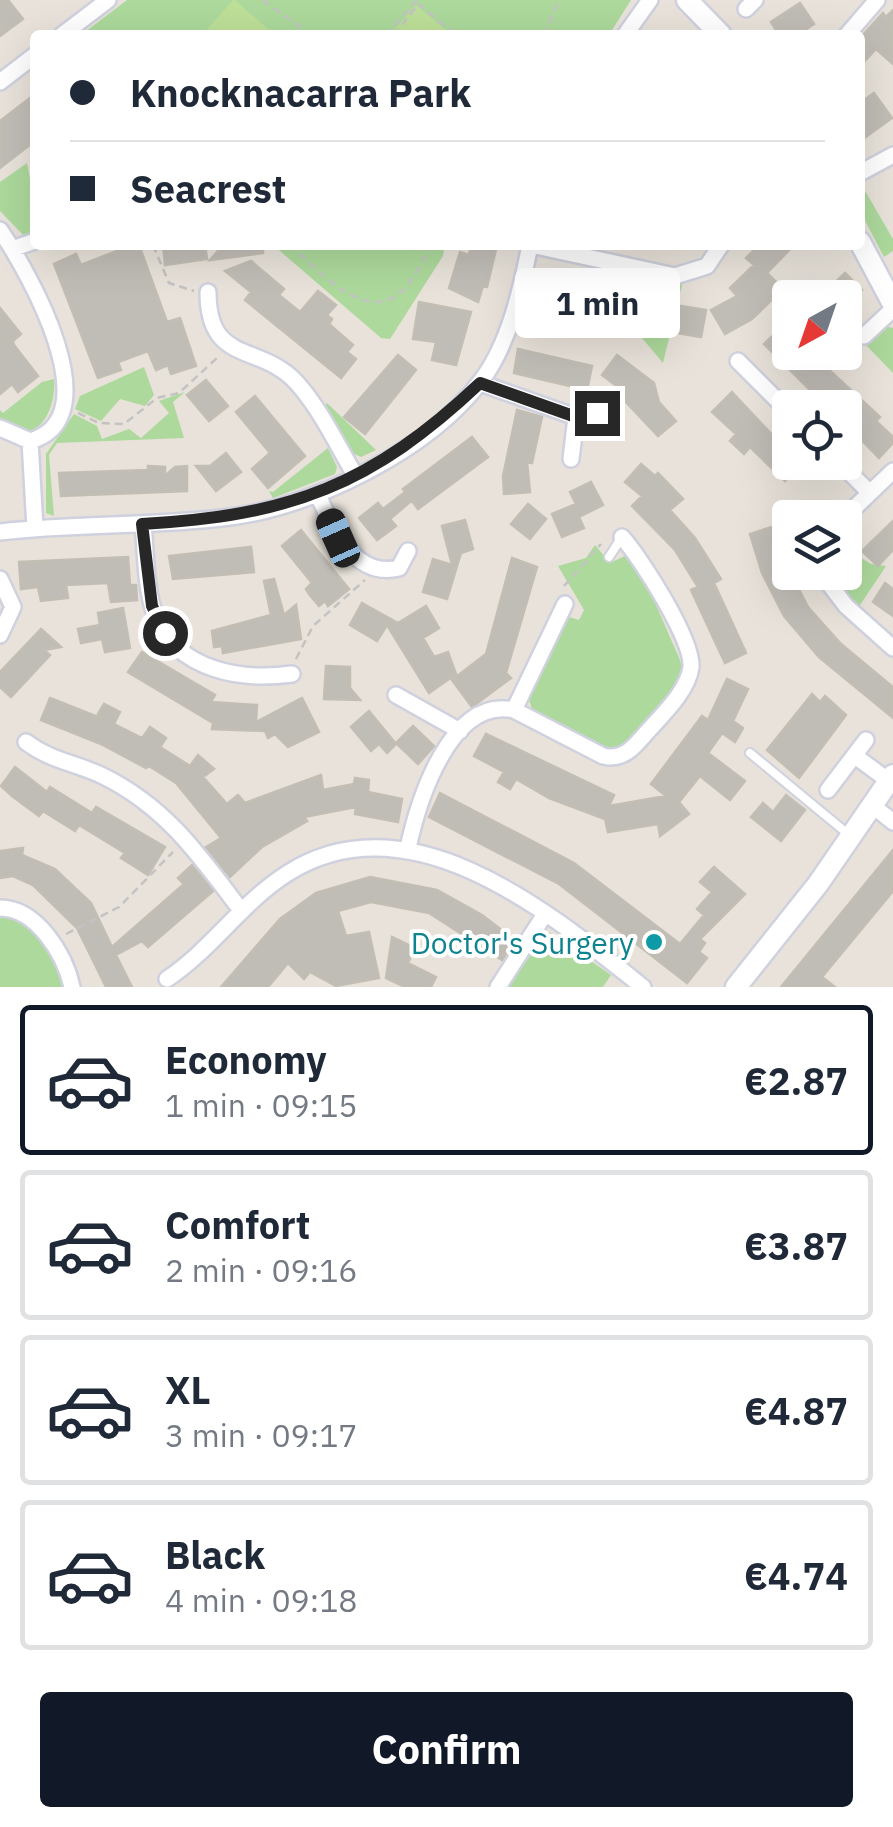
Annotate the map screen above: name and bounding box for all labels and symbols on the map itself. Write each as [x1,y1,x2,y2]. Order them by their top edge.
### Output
callout: 1 min [514,268,680,338]
north arrow [772,280,862,370]
route end [575,391,620,436]
car [312,504,364,572]
route start [143,611,188,656]
place label: Doctor's Surgery [411,923,634,962]
marker: Doctor's Surgery [643,931,665,953]

